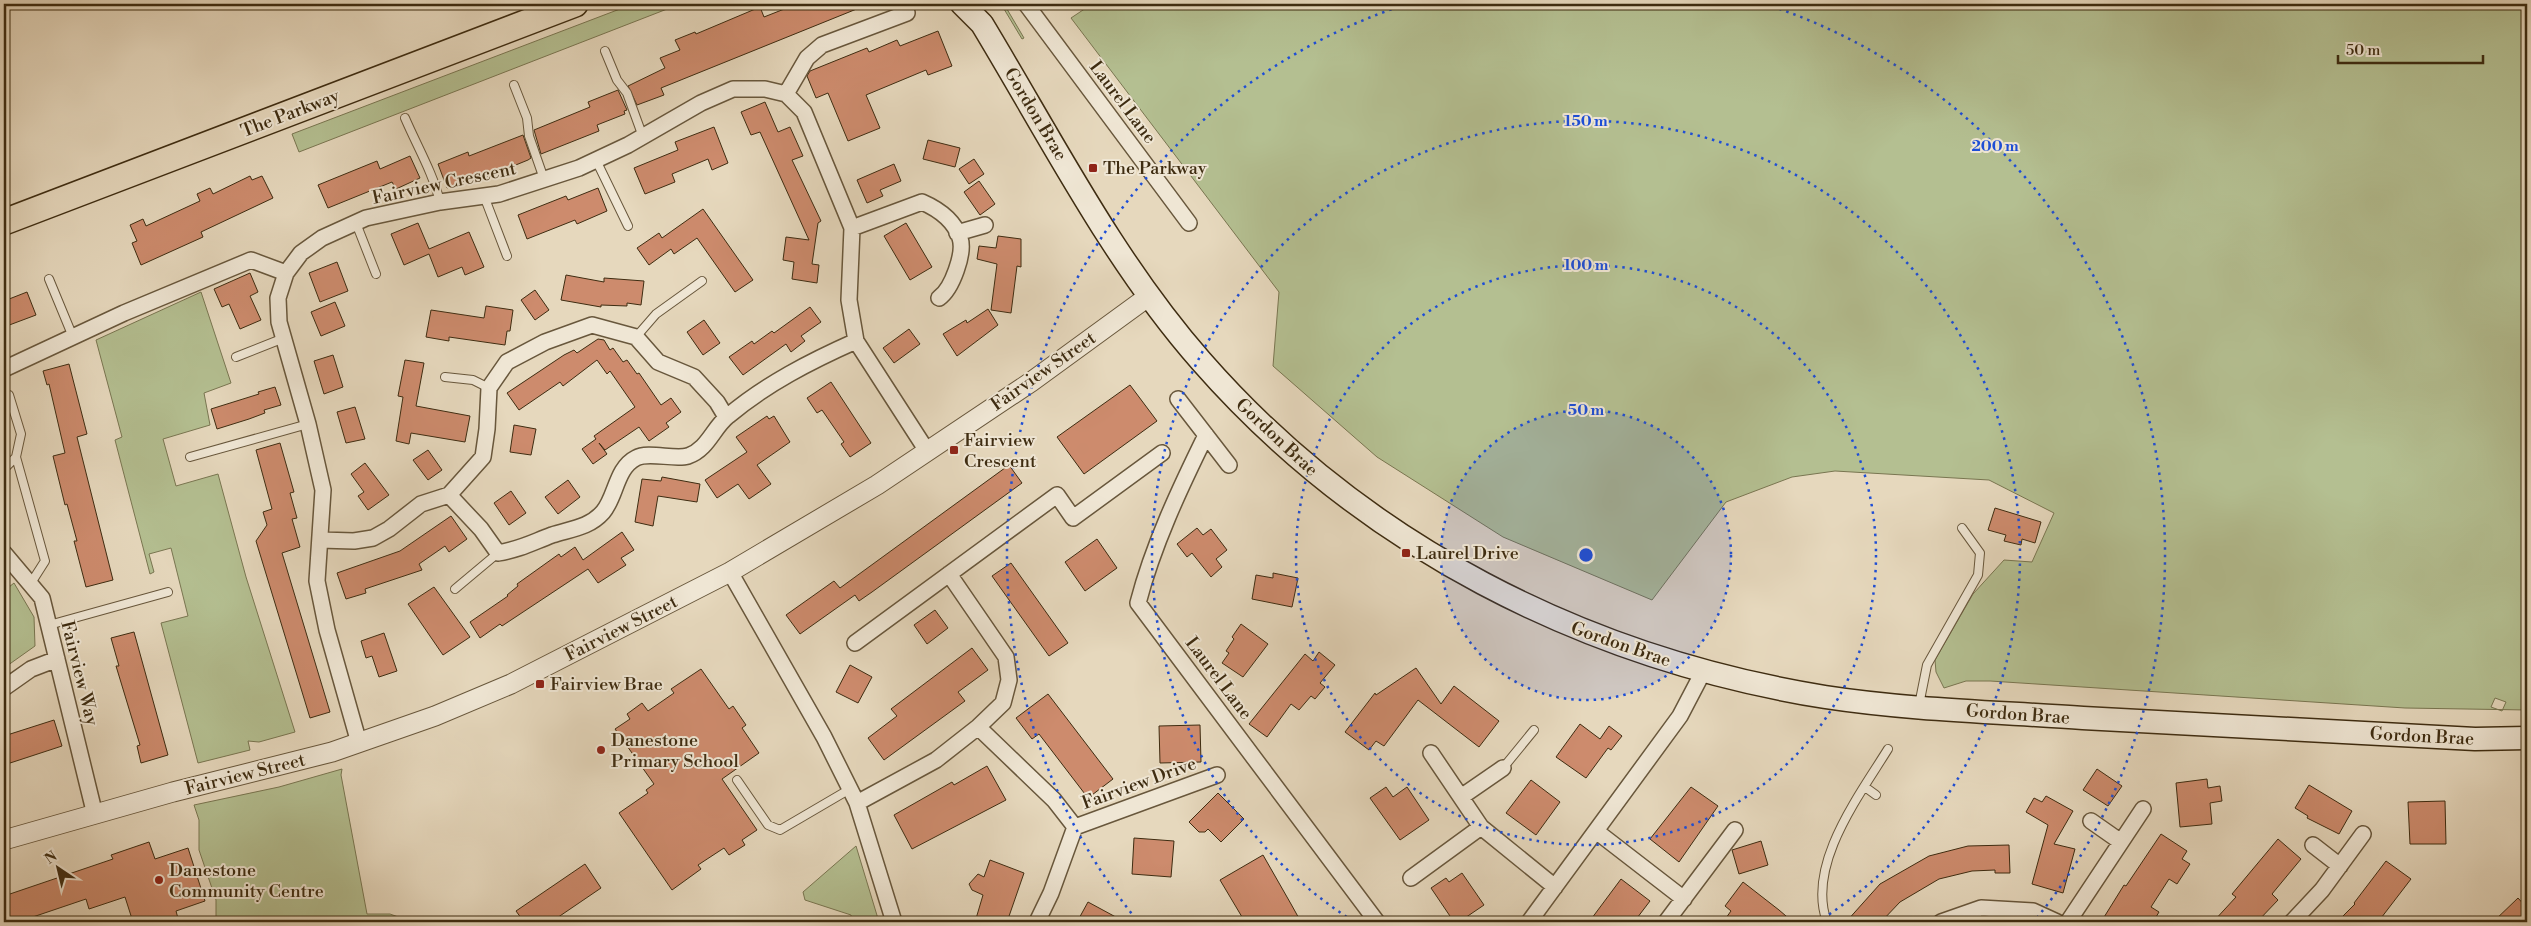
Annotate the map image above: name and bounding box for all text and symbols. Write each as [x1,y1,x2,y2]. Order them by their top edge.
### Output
scale bar [2338,32,2484,64]
text: 50 m [2346,41,2380,60]
street label: Laurel Lane [1084,56,1161,148]
street label: Gordon Brae [999,64,1072,165]
street label: The Parkway [238,84,343,143]
text: 150 m [1564,112,1608,131]
text: 200 m [1971,137,2019,156]
street label: Fairview Crescent [370,157,519,210]
place label: The Parkway [1103,157,1207,180]
marker: The Parkway [1087,162,1099,174]
text: 100 m [1564,256,1609,275]
street label: Fairview Street [986,326,1101,416]
street label: Gordon Brae [1231,393,1323,481]
text: 50 m [1568,401,1604,420]
place label: Fairview Crescent [964,429,1037,473]
marker: Fairview Crescent [948,444,960,456]
place label: Laurel Drive [1416,542,1519,565]
centre of rings [1577,546,1595,564]
marker: Laurel Drive [1400,547,1412,559]
street label: Fairview Street [561,590,682,667]
street label: Gordon Brae [1568,617,1674,672]
street label: Fairview Way [55,618,104,728]
street label: Laurel Lane [1180,632,1257,724]
place label: Fairview Brae [550,673,663,696]
marker: Fairview Brae [534,678,546,690]
street label: Gordon Brae [1965,699,2071,730]
street label: Gordon Brae [2369,722,2475,751]
place label: Danestone Primary School [611,729,739,773]
marker: Danestone Primary School [595,744,607,756]
street label: Fairview Street [183,748,308,801]
street label: Fairview Drive [1079,752,1200,815]
north arrow [32,844,82,894]
text: N [41,848,61,869]
place label: Danestone Community Centre [169,859,324,903]
marker: Danestone Community Centre [153,874,165,886]

